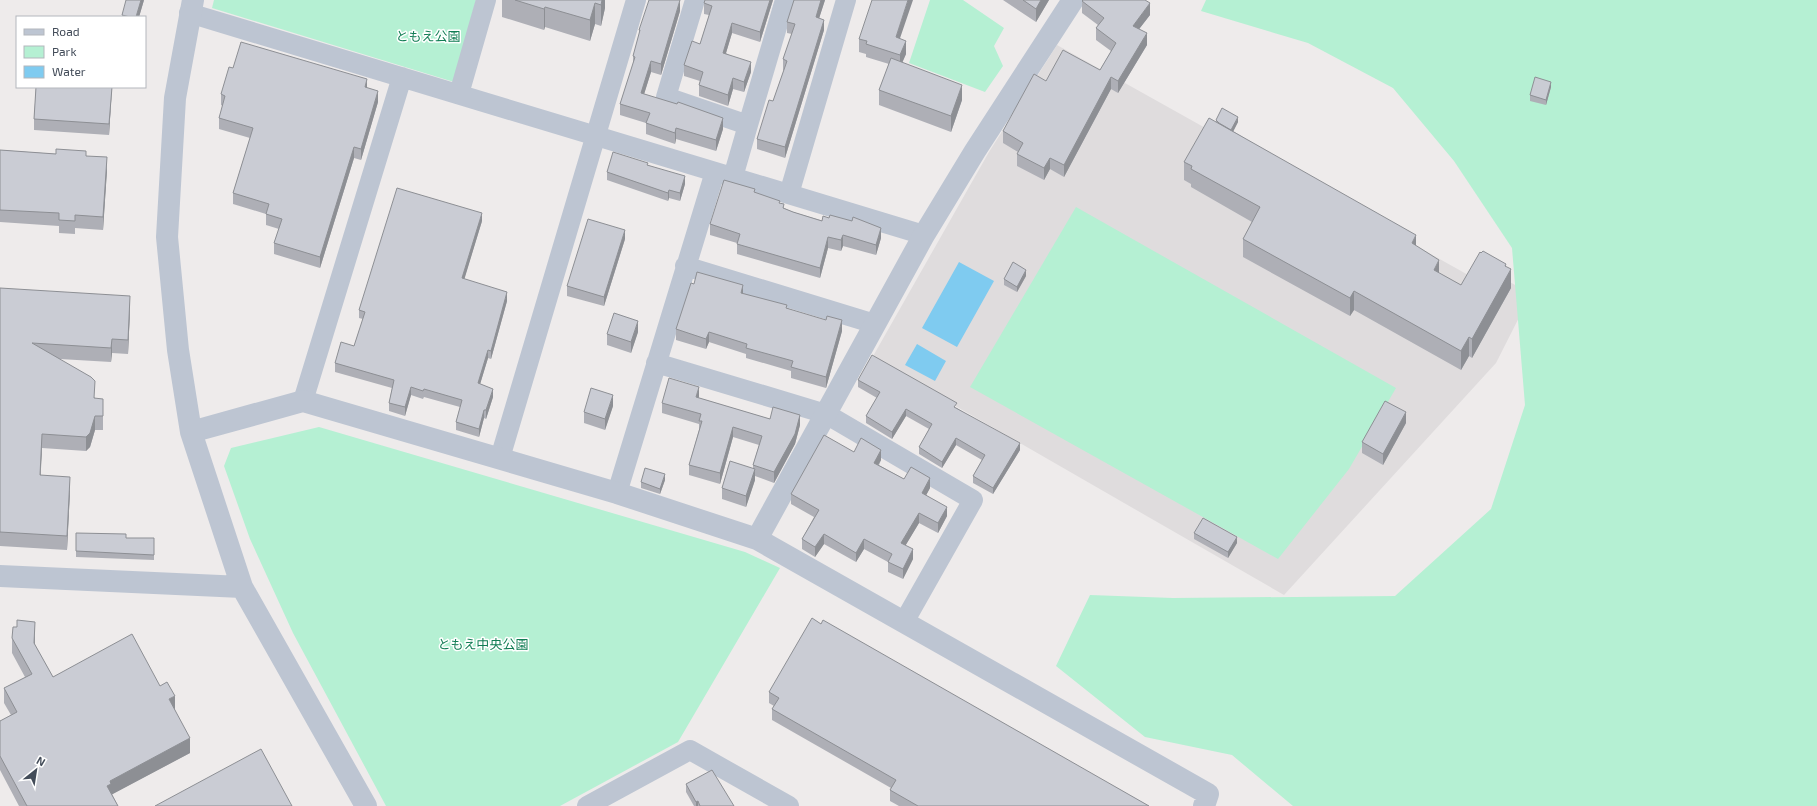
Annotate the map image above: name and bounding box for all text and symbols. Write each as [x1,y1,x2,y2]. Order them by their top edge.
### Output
legend [16,16,146,88]
text: Road [52,24,80,38]
park label: ともえ公園 [395,28,461,44]
text: Park [52,44,77,58]
text: Water [52,64,86,78]
park label: ともえ中央公園 [437,636,529,652]
north arrow [16,750,56,790]
text: N [35,753,48,769]

